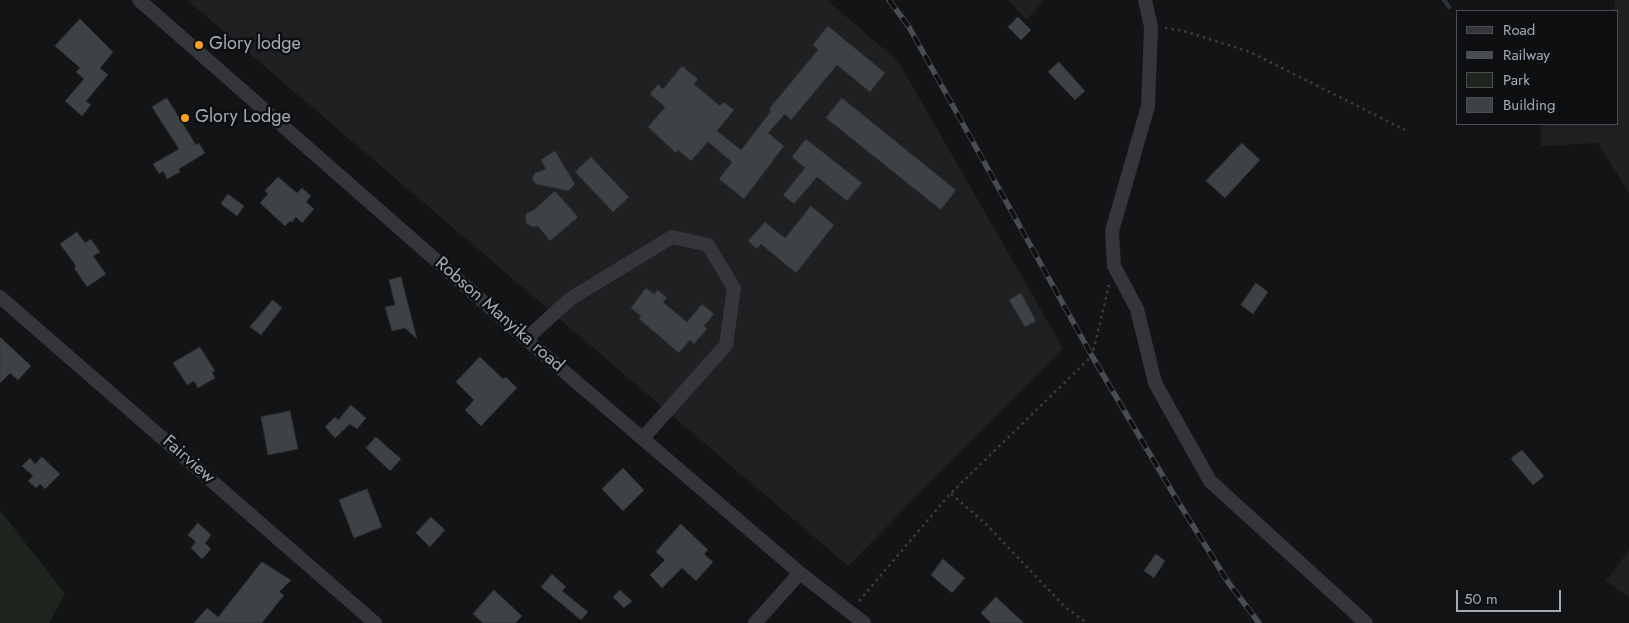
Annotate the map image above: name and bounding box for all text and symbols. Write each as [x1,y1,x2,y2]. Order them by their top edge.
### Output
legend [1456,10,1619,125]
text: Road [1503,19,1535,41]
place label: Glory lodge [209,34,301,56]
marker: Glory lodge [193,39,205,51]
text: Railway [1503,44,1550,66]
text: Park [1503,69,1530,91]
text: Building [1503,94,1555,116]
place label: Glory Lodge [195,107,291,129]
marker: Glory Lodge [179,112,191,124]
street label: Robson Manyika road [430,253,568,377]
street label: Fairview [157,431,219,489]
scale bar [1459,580,1564,612]
text: 50 m [1464,588,1498,610]

